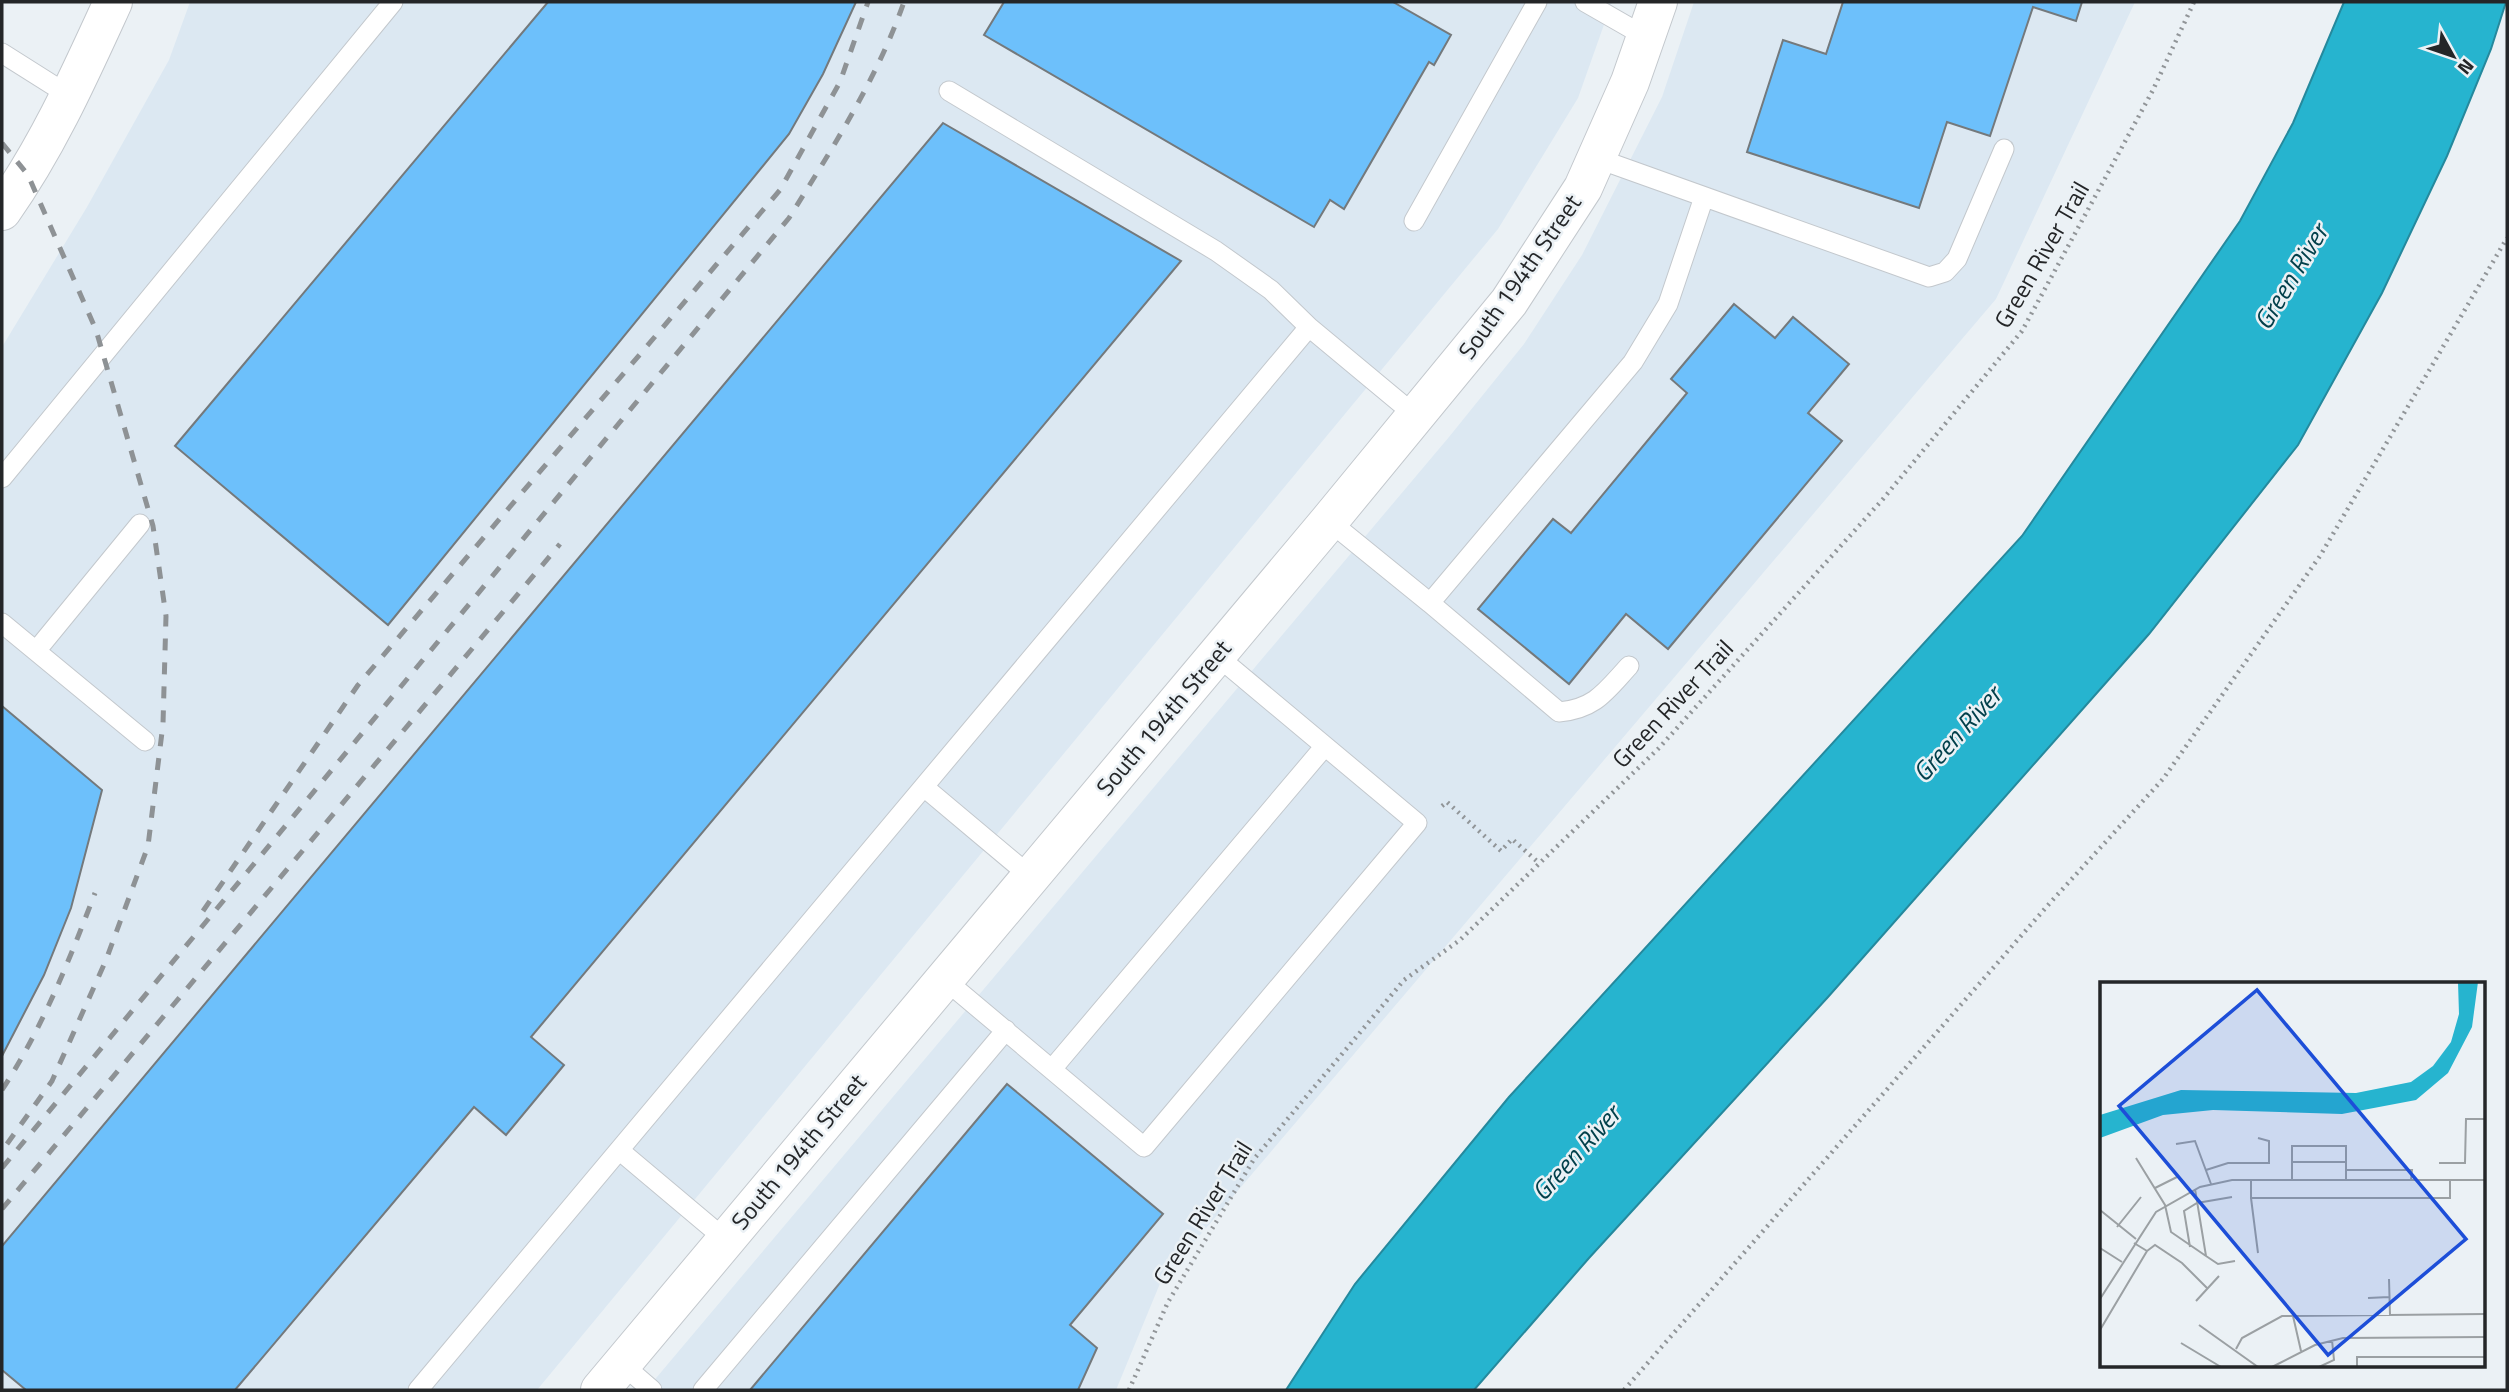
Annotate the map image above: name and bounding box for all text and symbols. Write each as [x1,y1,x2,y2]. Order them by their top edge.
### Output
north arrow [2418,21,2488,91]
text: N [2451,53,2482,82]
street label: Green River Trail [1985,174,2098,335]
street label: South 194th Street [1449,186,1590,366]
water label: Green River [2244,214,2339,337]
street label: South 194th Street [1087,631,1240,803]
street label: Green River Trail [1603,631,1741,776]
water label: Green River [1903,675,2012,790]
inset map [2100,982,2484,1368]
street label: South 194th Street [722,1065,875,1237]
water label: Green River [1522,1094,1631,1209]
street label: Green River Trail [1143,1133,1261,1292]

